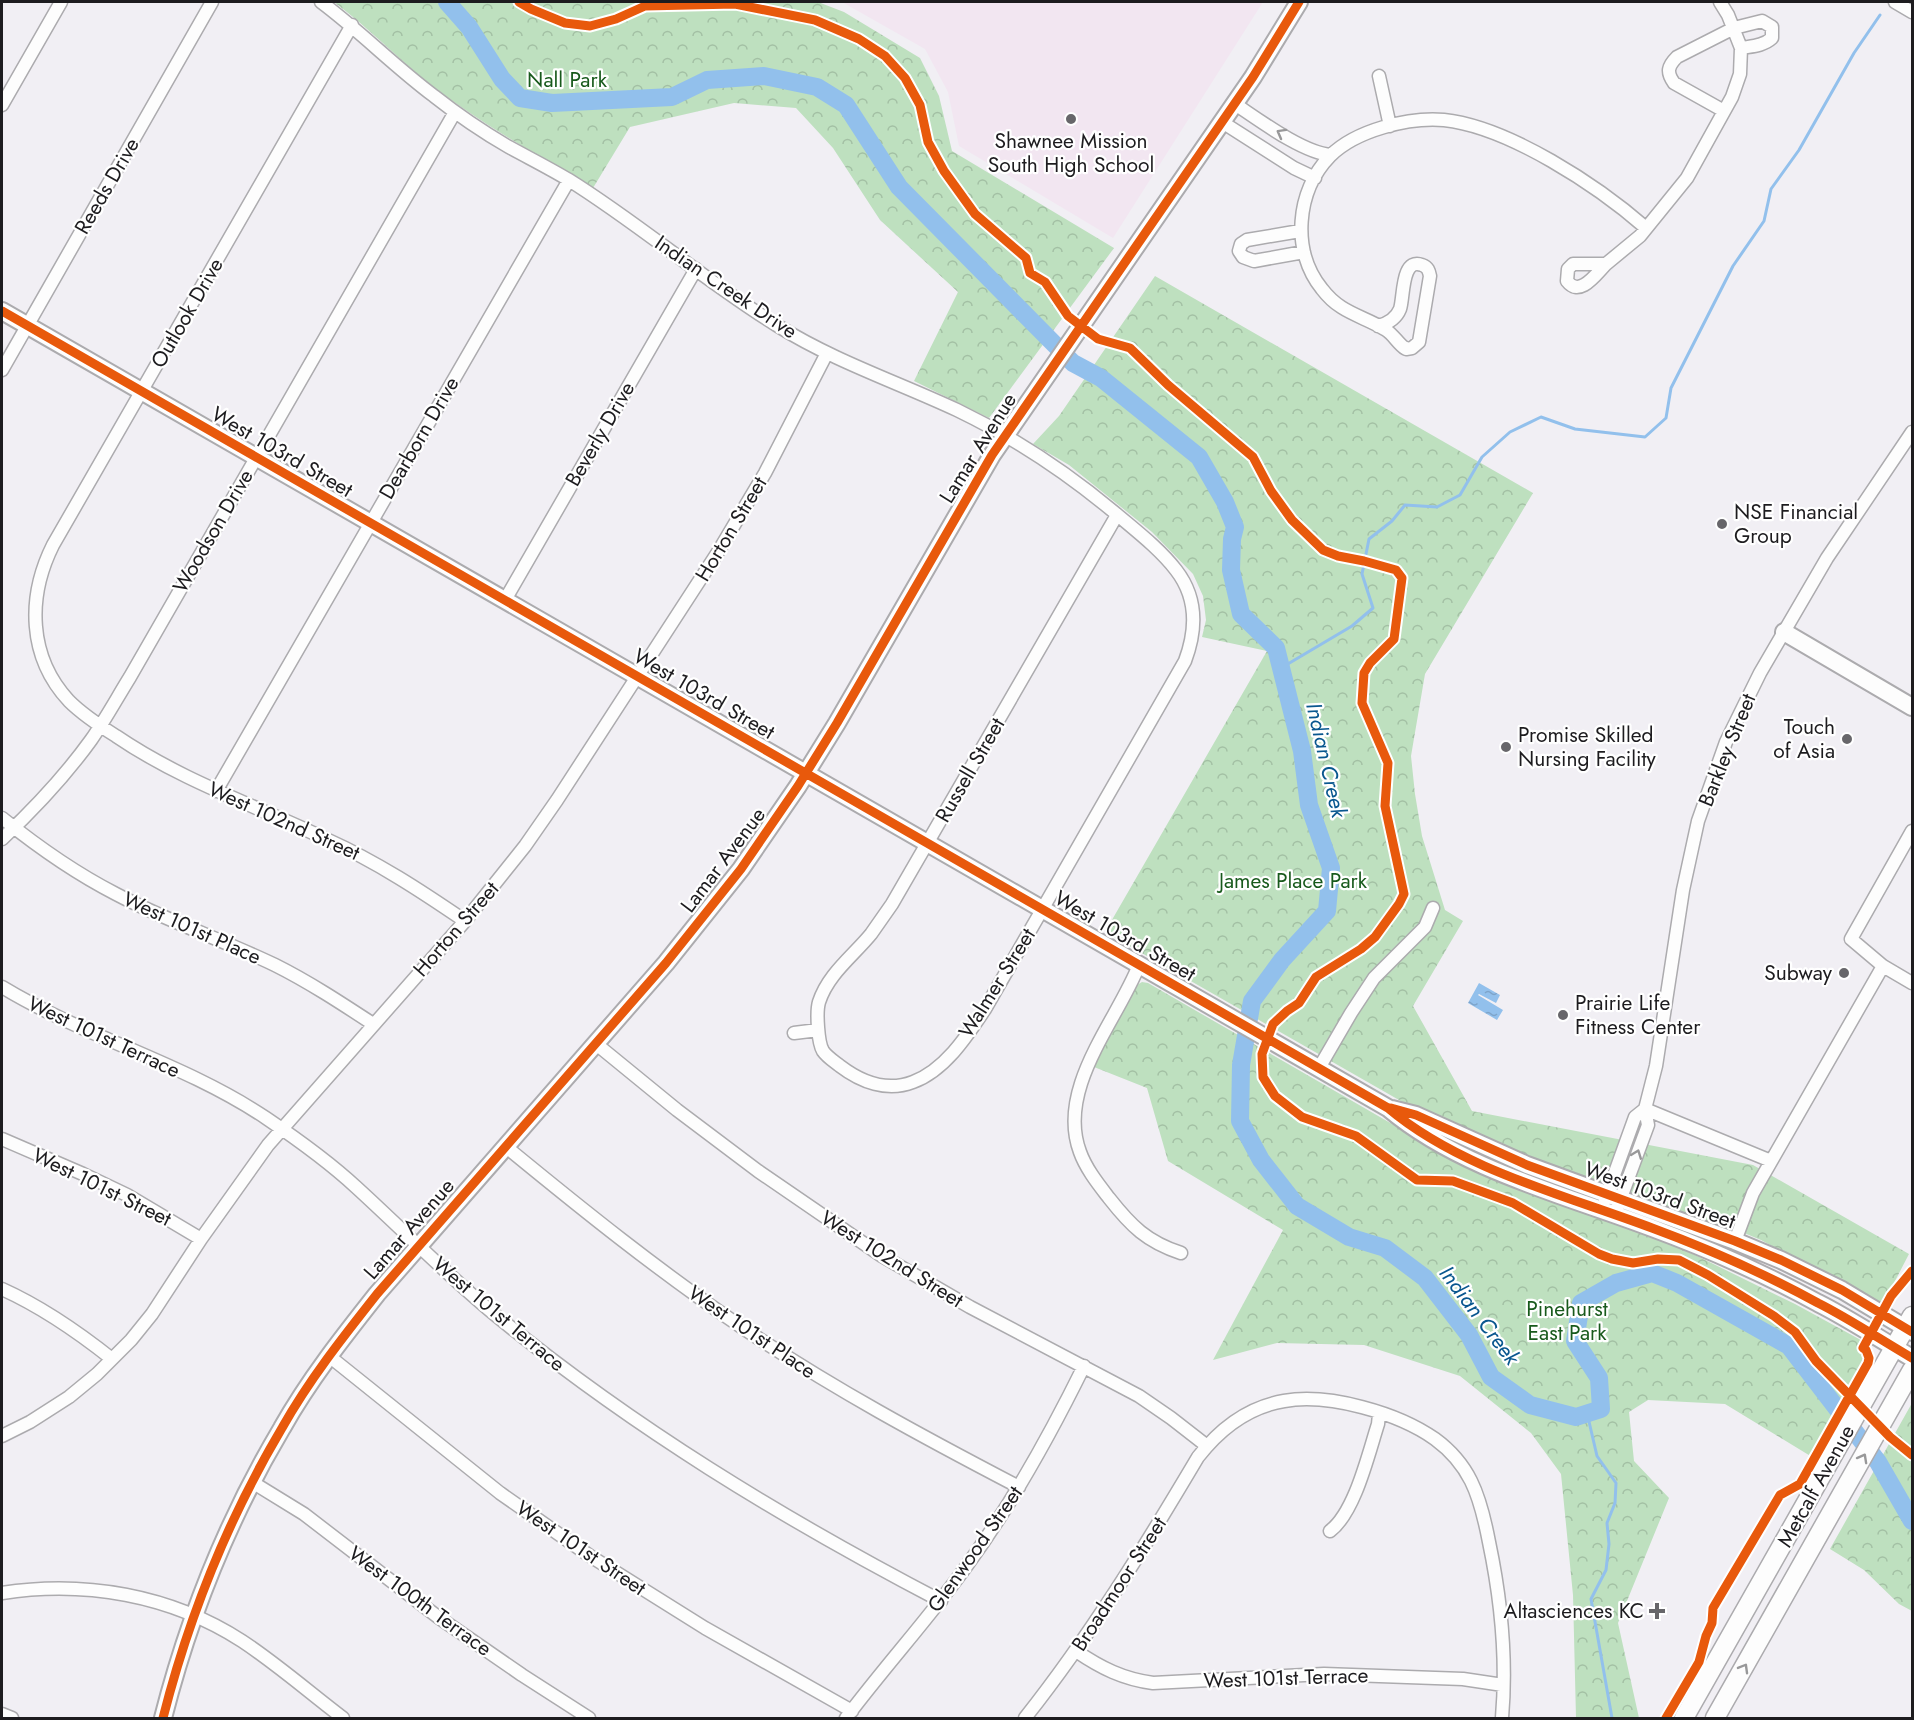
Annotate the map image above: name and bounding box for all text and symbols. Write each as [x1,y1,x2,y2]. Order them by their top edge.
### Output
park label: Nall Park [527,65,608,95]
marker: Shawnee Mission South High School [1064,112,1078,126]
place label: Shawnee Mission South High School [988,126,1154,180]
one-way arrow [1277,129,1287,141]
street label: Reeds Drive [67,132,147,240]
street label: Indian Creek Drive [649,228,803,346]
street label: Outlook Drive [143,252,231,374]
street label: Dearborn Drive [372,371,466,505]
street label: Beverly Drive [558,376,642,492]
street label: Lamar Avenue [932,387,1024,509]
street label: West 103rd Street [206,399,358,505]
street label: Woodson Drive [166,464,261,598]
street label: Horton Street [688,471,774,587]
place label: NSE Financial Group [1734,497,1858,551]
marker: NSE Financial Group [1715,517,1729,531]
street label: West 103rd Street [628,641,780,747]
street label: Barkley Street [1691,689,1763,811]
water label: Indian Creek [1298,699,1356,822]
street label: Russell Street [928,712,1012,828]
place label: Touch of Asia [1773,712,1835,766]
place label: Promise Skilled Nursing Facility [1518,720,1657,774]
marker: Touch of Asia [1840,732,1854,746]
marker: Promise Skilled Nursing Facility [1499,740,1513,754]
street label: West 102nd Street [203,774,365,868]
street label: Lamar Avenue [673,801,773,919]
park label: James Place Park [1216,866,1368,896]
street label: Horton Street [406,875,506,983]
street label: West 103rd Street [1049,883,1201,989]
street label: West 101st Place [118,884,266,972]
street label: Walmer Street [951,922,1043,1044]
place label: Subway [1764,958,1833,988]
marker: Subway [1837,966,1851,980]
place label: Prairie Life Fitness Center [1575,988,1701,1042]
street label: West 101st Terrace [23,989,185,1086]
marker: Prairie Life Fitness Center [1556,1008,1570,1022]
street label: West 101st Street [28,1140,176,1234]
one-way arrow [1630,1150,1642,1161]
street label: West 103rd Street [1580,1154,1740,1236]
street label: Lamar Avenue [357,1172,461,1286]
street label: West 102nd Street [815,1203,969,1315]
street label: West 101st Terrace [426,1250,572,1379]
water label: Indian Creek [1432,1259,1529,1373]
street label: West 101st Place [682,1278,822,1386]
park label: Pinehurst East Park [1526,1294,1608,1348]
street label: Metcalf Avenue [1770,1419,1862,1553]
one-way arrow [1855,1454,1867,1464]
street label: Glenwood Street [920,1480,1030,1618]
street label: West 101st Street [510,1493,652,1603]
street label: Broadmoor Street [1064,1511,1174,1657]
street label: West 100th Terrace [342,1539,498,1663]
place label: Altasciences KC [1504,1596,1644,1626]
marker: Altasciences KC [1648,1602,1666,1620]
street label: West 101st Terrace [1203,1660,1369,1696]
one-way arrow [1737,1664,1748,1674]

